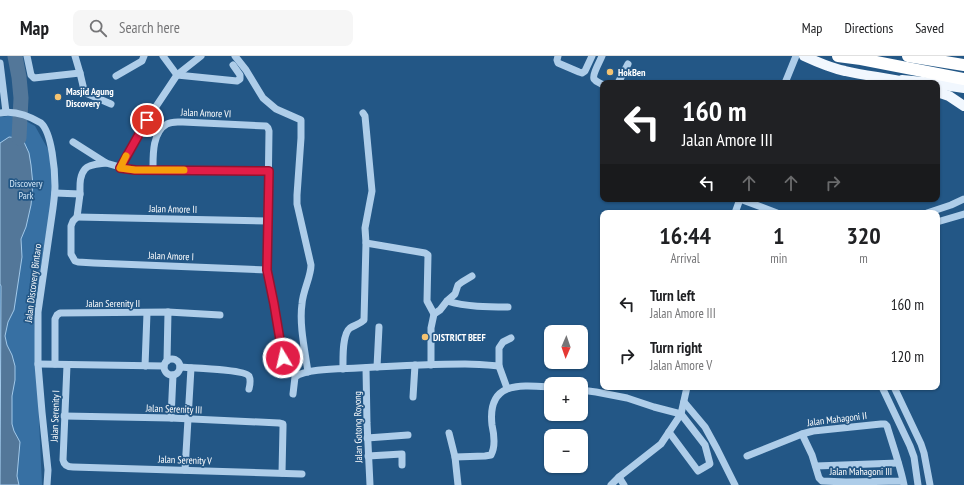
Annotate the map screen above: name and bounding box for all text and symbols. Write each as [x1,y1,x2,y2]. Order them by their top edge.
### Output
search box [73,10,353,46]
text: Map [20,16,49,40]
icon: search [87,17,109,39]
text: Search here [119,18,180,37]
text: Map [802,19,822,37]
text: Directions [844,19,893,37]
text: Saved [915,19,944,37]
place label: HokBen [618,66,646,79]
marker: HokBen [605,67,615,77]
place label: Masjid Agung Discovery [66,85,114,110]
marker: Masjid Agung Discovery [53,92,63,102]
text: 160 m [682,92,746,129]
icon: left [616,96,668,148]
pin [130,103,164,137]
street label: Jalan Amore VI [180,106,231,120]
icon: arrive [136,109,158,131]
text: Jalan Amore III [682,128,773,151]
icon: left [696,172,718,194]
icon: ahead [738,172,760,194]
icon: ahead [780,172,802,194]
icon: right [822,172,844,194]
park label: Discovery Park [10,177,43,202]
street label: Jalan Amore II [148,202,197,216]
text: 16:44 [659,220,711,251]
text: 1 [773,220,784,251]
text: 320 [846,220,881,251]
street label: Jalan Discovery Bintaro [22,243,44,324]
street label: Jalan Amore I [147,249,194,263]
text: Arrival [670,250,700,267]
text: min [770,250,787,267]
text: m [859,250,868,267]
text: Turn left [650,286,695,305]
icon: left [616,293,638,315]
text: 160 m [891,295,924,314]
street label: Jalan Serenity II [85,297,140,310]
text: Jalan Amore III [650,305,716,322]
north arrow [544,325,588,369]
map controls [544,325,588,473]
place label: DISTRICT BEEF [433,331,486,344]
marker: DISTRICT BEEF [420,332,430,342]
position arrow [262,337,304,379]
text: Turn right [650,338,702,357]
icon: right [616,345,638,367]
text: 120 m [891,347,924,366]
text: Jalan Amore V [650,357,712,374]
button: + [544,377,588,421]
street label: Jalan Serenity I [48,390,62,443]
street label: Jalan Gotong Royong [351,391,365,464]
street label: Jalan Serenity III [145,401,202,416]
street label: Jalan Mahagoni II [805,409,868,429]
button: − [544,429,588,473]
street label: Jalan Serenity V [157,453,212,467]
street label: Jalan Mahagoni III [829,465,892,478]

